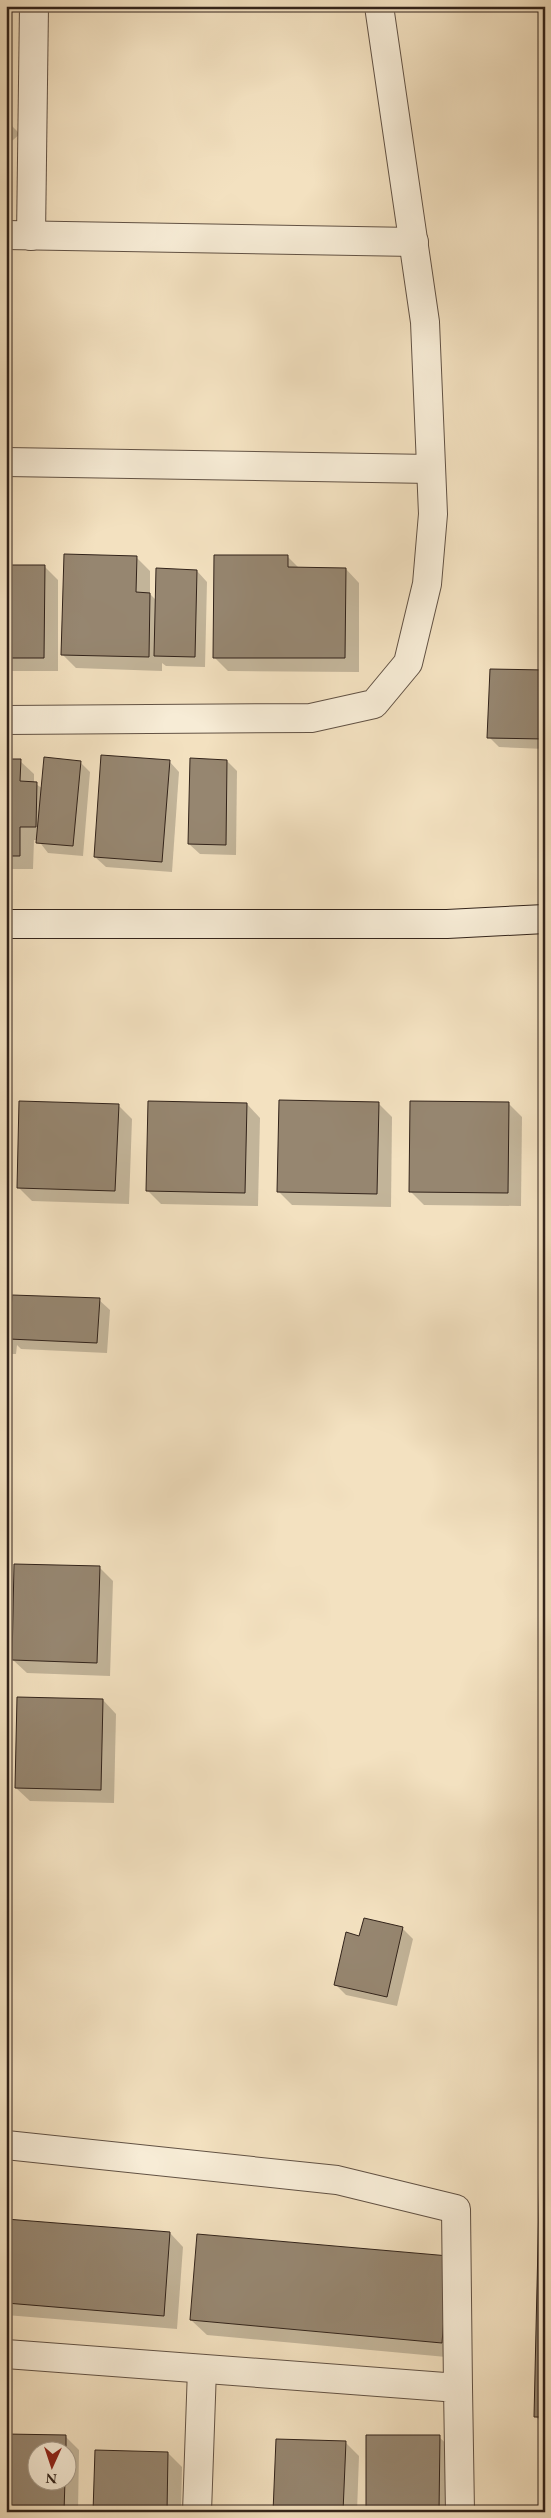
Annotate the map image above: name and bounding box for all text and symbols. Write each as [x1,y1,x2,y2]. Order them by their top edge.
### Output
north arrow [28,2440,78,2490]
text: N [45,2470,57,2488]

